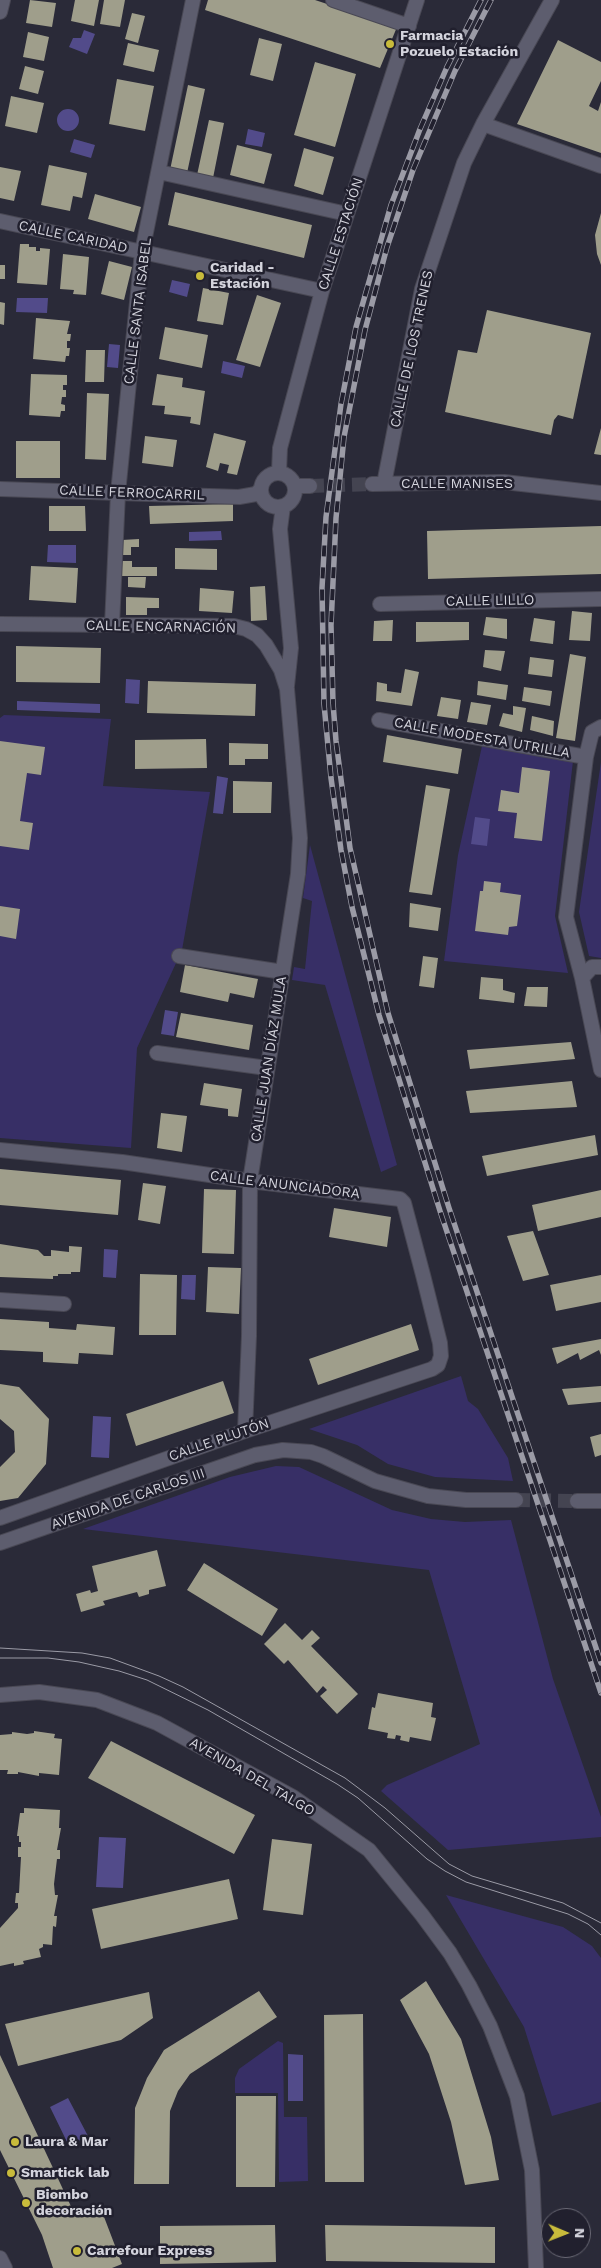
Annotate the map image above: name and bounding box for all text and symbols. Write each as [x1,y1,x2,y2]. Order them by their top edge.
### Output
place label: Farmacia Pozuelo Estación [400,28,518,60]
marker: Farmacia Pozuelo Estación [384,38,396,50]
street label: CALLE ESTACIÓN [315,176,367,292]
street label: CALLE CARIDAD [17,217,129,257]
street label: CALLE SANTA ISABEL [121,237,155,385]
place label: Caridad - Estación [210,260,275,292]
street label: CALLE DE LOS TRENES [387,269,437,429]
marker: Caridad - Estación [194,270,206,282]
street label: CALLE MANISES [401,476,513,492]
street label: CALLE FERROCARRIL [59,482,205,504]
street label: CALLE LILLO [446,592,534,610]
street label: CALLE ENCARNACIÓN [86,617,236,637]
street label: CALLE MODESTA UTRILLA [393,714,571,762]
street label: CALLE JUAN DÍAZ MULA [248,975,290,1143]
street label: CALLE ANUNCIADORA [209,1167,361,1203]
street label: CALLE PLUTÓN [167,1415,271,1465]
street label: AVENIDA DE CARLOS III [49,1465,207,1533]
street label: AVENIDA DEL TALGO [186,1734,318,1820]
place label: Laura & Mar [25,2134,108,2150]
marker: Laura & Mar [9,2136,21,2148]
place label: Smartick lab [21,2165,110,2181]
marker: Smartick lab [5,2167,17,2179]
place label: Biombo decoración [36,2187,112,2220]
marker: Biombo decoración [20,2197,32,2209]
north arrow [541,2208,591,2258]
text: N [572,2228,588,2239]
place label: Carrefour Express [87,2243,212,2259]
marker: Carrefour Express [71,2245,83,2257]

